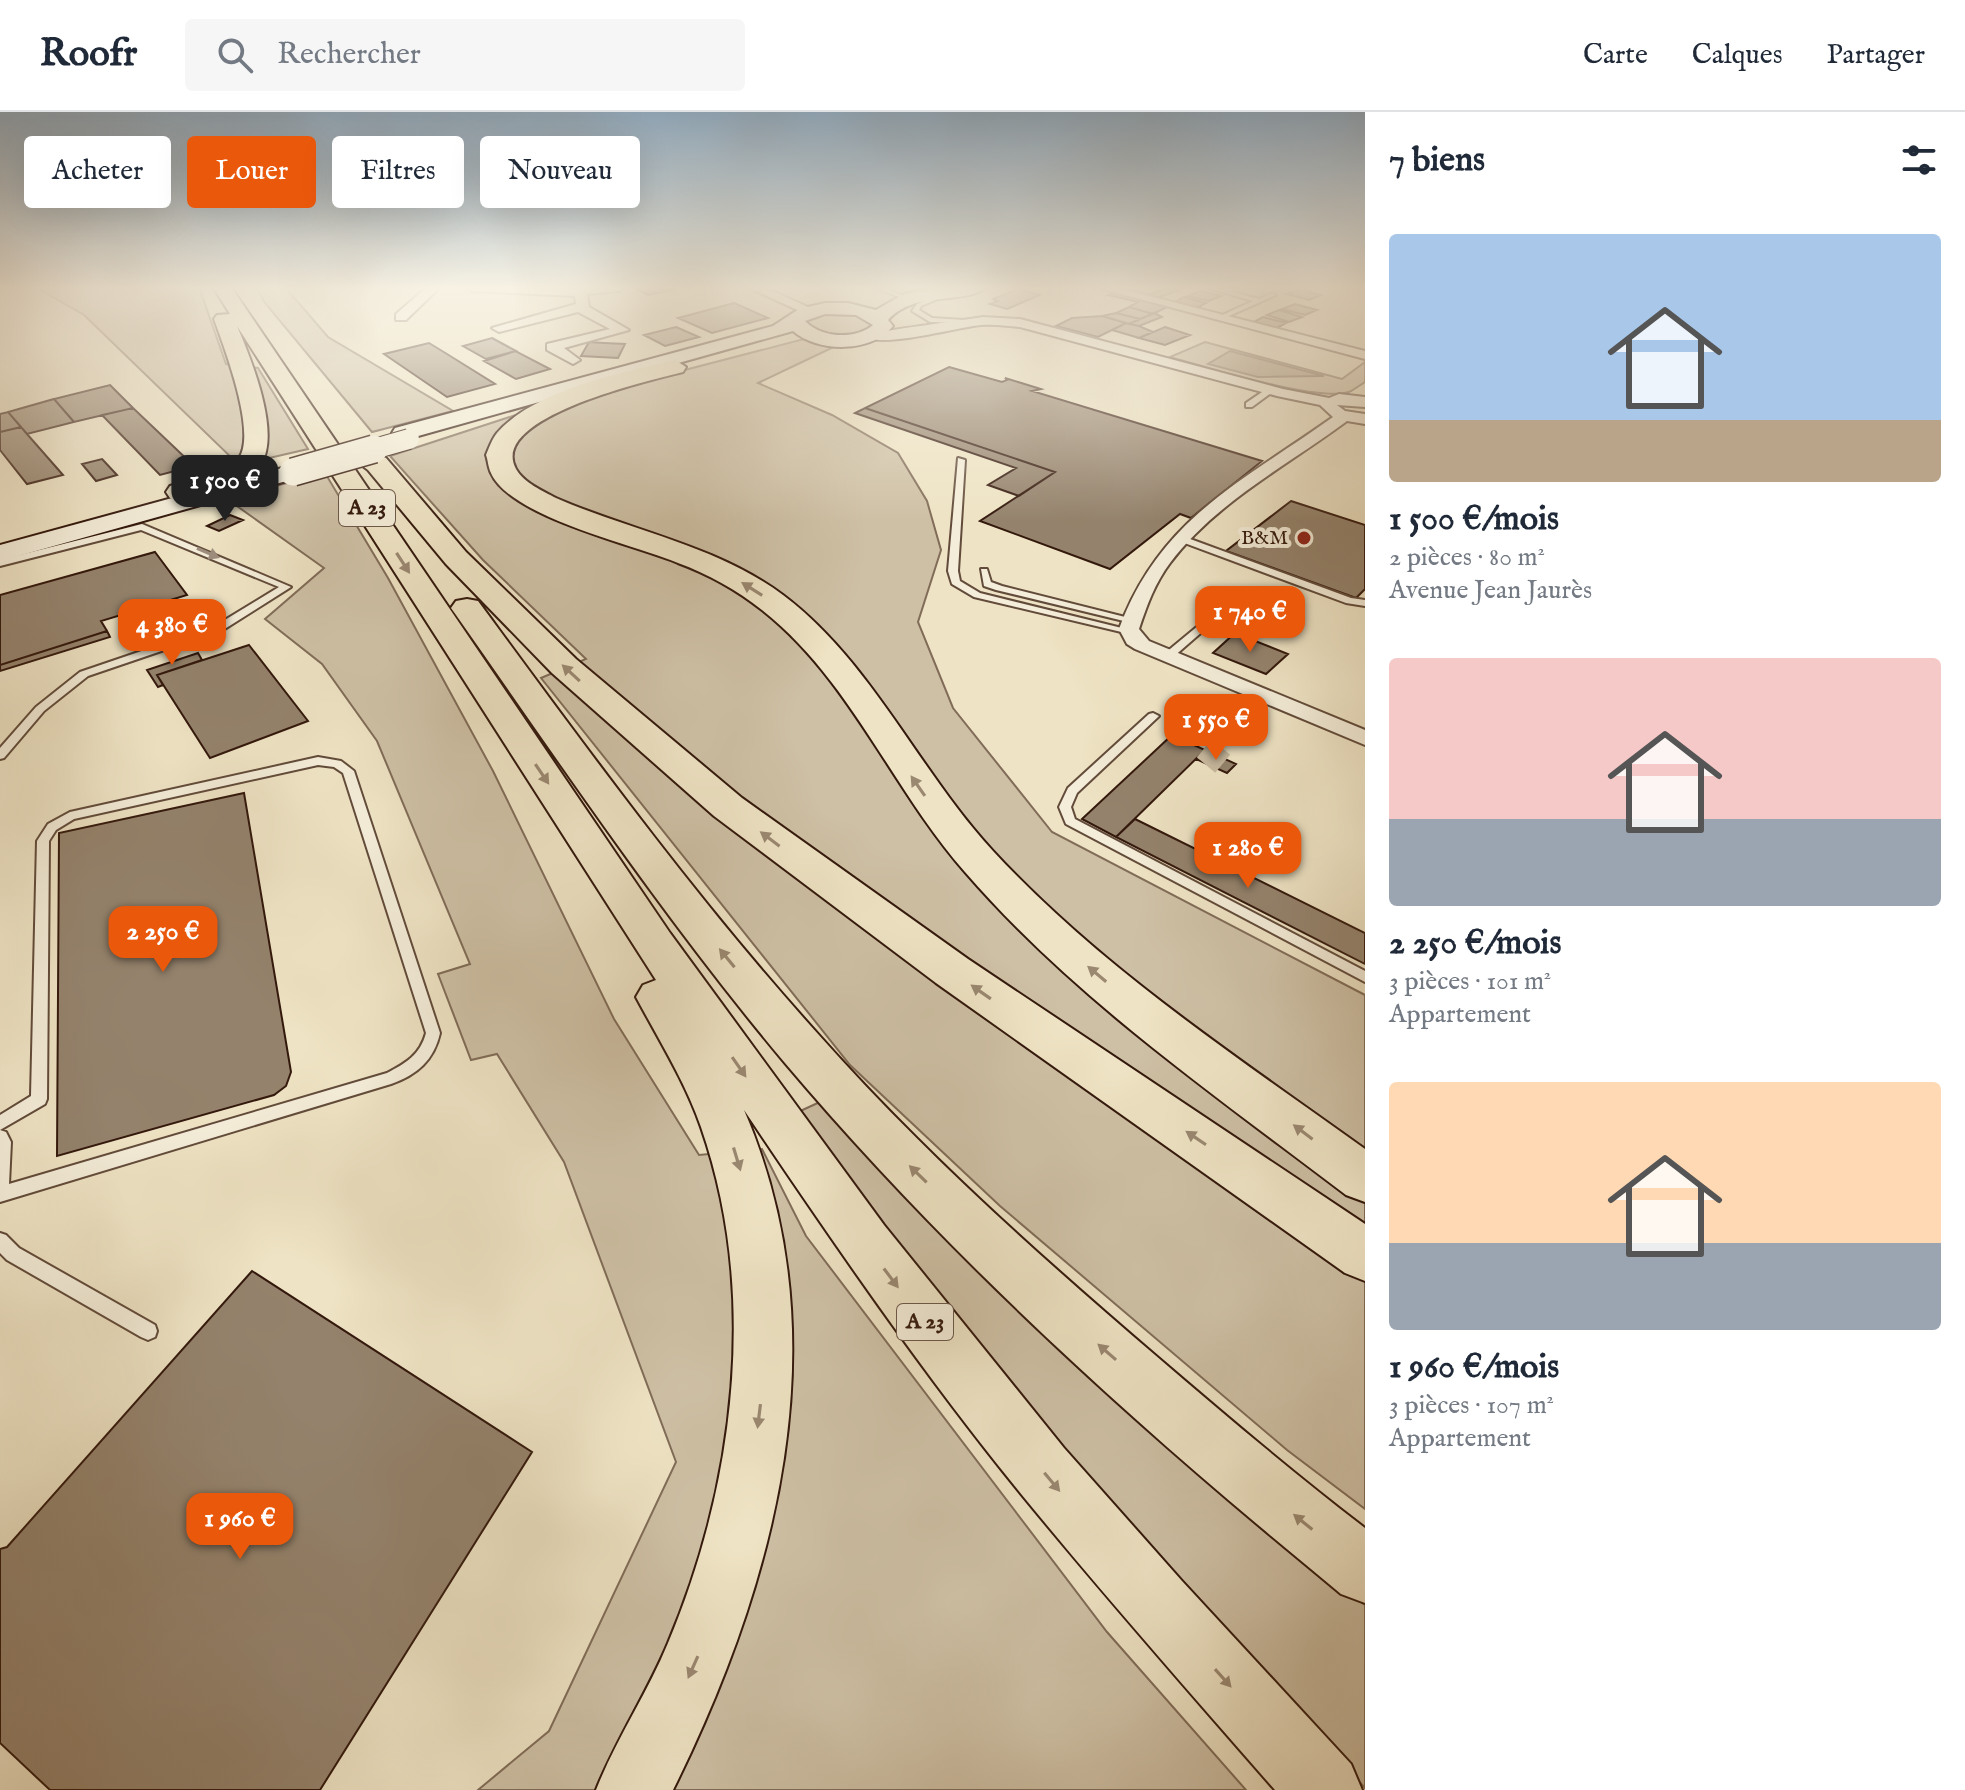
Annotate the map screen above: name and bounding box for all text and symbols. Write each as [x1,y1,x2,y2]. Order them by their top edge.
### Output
search box [185,19,745,91]
text: Roofr [40,31,137,79]
icon: search [213,33,257,77]
text: Rechercher [277,36,421,74]
text: Carte [1583,38,1648,73]
text: Calques [1692,38,1783,73]
text: Partager [1827,38,1925,73]
chip: Acheter [24,136,171,208]
chip: Louer [187,136,316,208]
chip: Filtres [332,136,464,208]
chip: Nouveau [480,136,640,208]
icon: filters [1897,138,1941,182]
text: 7 biens [1389,139,1485,182]
icon: home [1593,286,1737,430]
pin: 1 500 € [151,455,299,523]
text: 1 500 € [189,464,261,497]
road number: A 23 [339,490,395,526]
text: 1 500 €/mois [1389,498,1559,541]
place label: B&M [1241,526,1288,551]
marker: B&M [1295,529,1313,547]
text: 2 pièces · 80 m² [1389,541,1545,574]
one-way arrow [196,547,220,560]
one-way arrow [395,552,410,573]
text: Avenue Jean Jaurès [1389,574,1592,607]
one-way arrow [741,582,763,596]
pin: 1 740 € [1176,586,1324,654]
text: 1 740 € [1213,595,1287,628]
pin: 4 380 € [98,599,246,667]
text: 4 380 € [136,608,208,641]
one-way arrow [562,664,581,682]
pin: 1 550 € [1142,694,1290,762]
text: 1 550 € [1182,703,1250,736]
icon: home [1593,710,1737,854]
one-way arrow [534,763,549,784]
one-way arrow [911,775,926,796]
pin: 1 280 € [1174,822,1322,890]
text: 1 280 € [1212,831,1284,864]
one-way arrow [760,832,781,848]
pin: 2 250 € [89,906,237,974]
text: 2 250 € [127,915,200,948]
text: 2 250 €/mois [1389,922,1561,965]
one-way arrow [719,948,735,968]
text: 3 pièces · 101 m² [1389,965,1551,998]
one-way arrow [1087,966,1107,983]
one-way arrow [971,985,992,1000]
text: Appartement [1389,998,1531,1031]
one-way arrow [731,1057,746,1078]
one-way arrow [1292,1124,1314,1140]
one-way arrow [1186,1131,1207,1146]
icon: home [1593,1134,1737,1278]
one-way arrow [731,1148,744,1172]
one-way arrow [909,1165,928,1183]
one-way arrow [883,1268,899,1288]
road number: A 23 [897,1304,953,1340]
one-way arrow [1097,1344,1117,1361]
text: 1 960 €/mois [1389,1346,1559,1389]
text: 3 pièces · 107 m² [1389,1389,1554,1422]
one-way arrow [753,1404,766,1429]
text: Appartement [1389,1422,1531,1455]
one-way arrow [1043,1472,1061,1492]
pin: 1 960 € [166,1493,314,1561]
text: 1 960 € [204,1502,276,1535]
one-way arrow [1293,1514,1313,1531]
one-way arrow [686,1655,700,1678]
one-way arrow [1214,1668,1231,1688]

